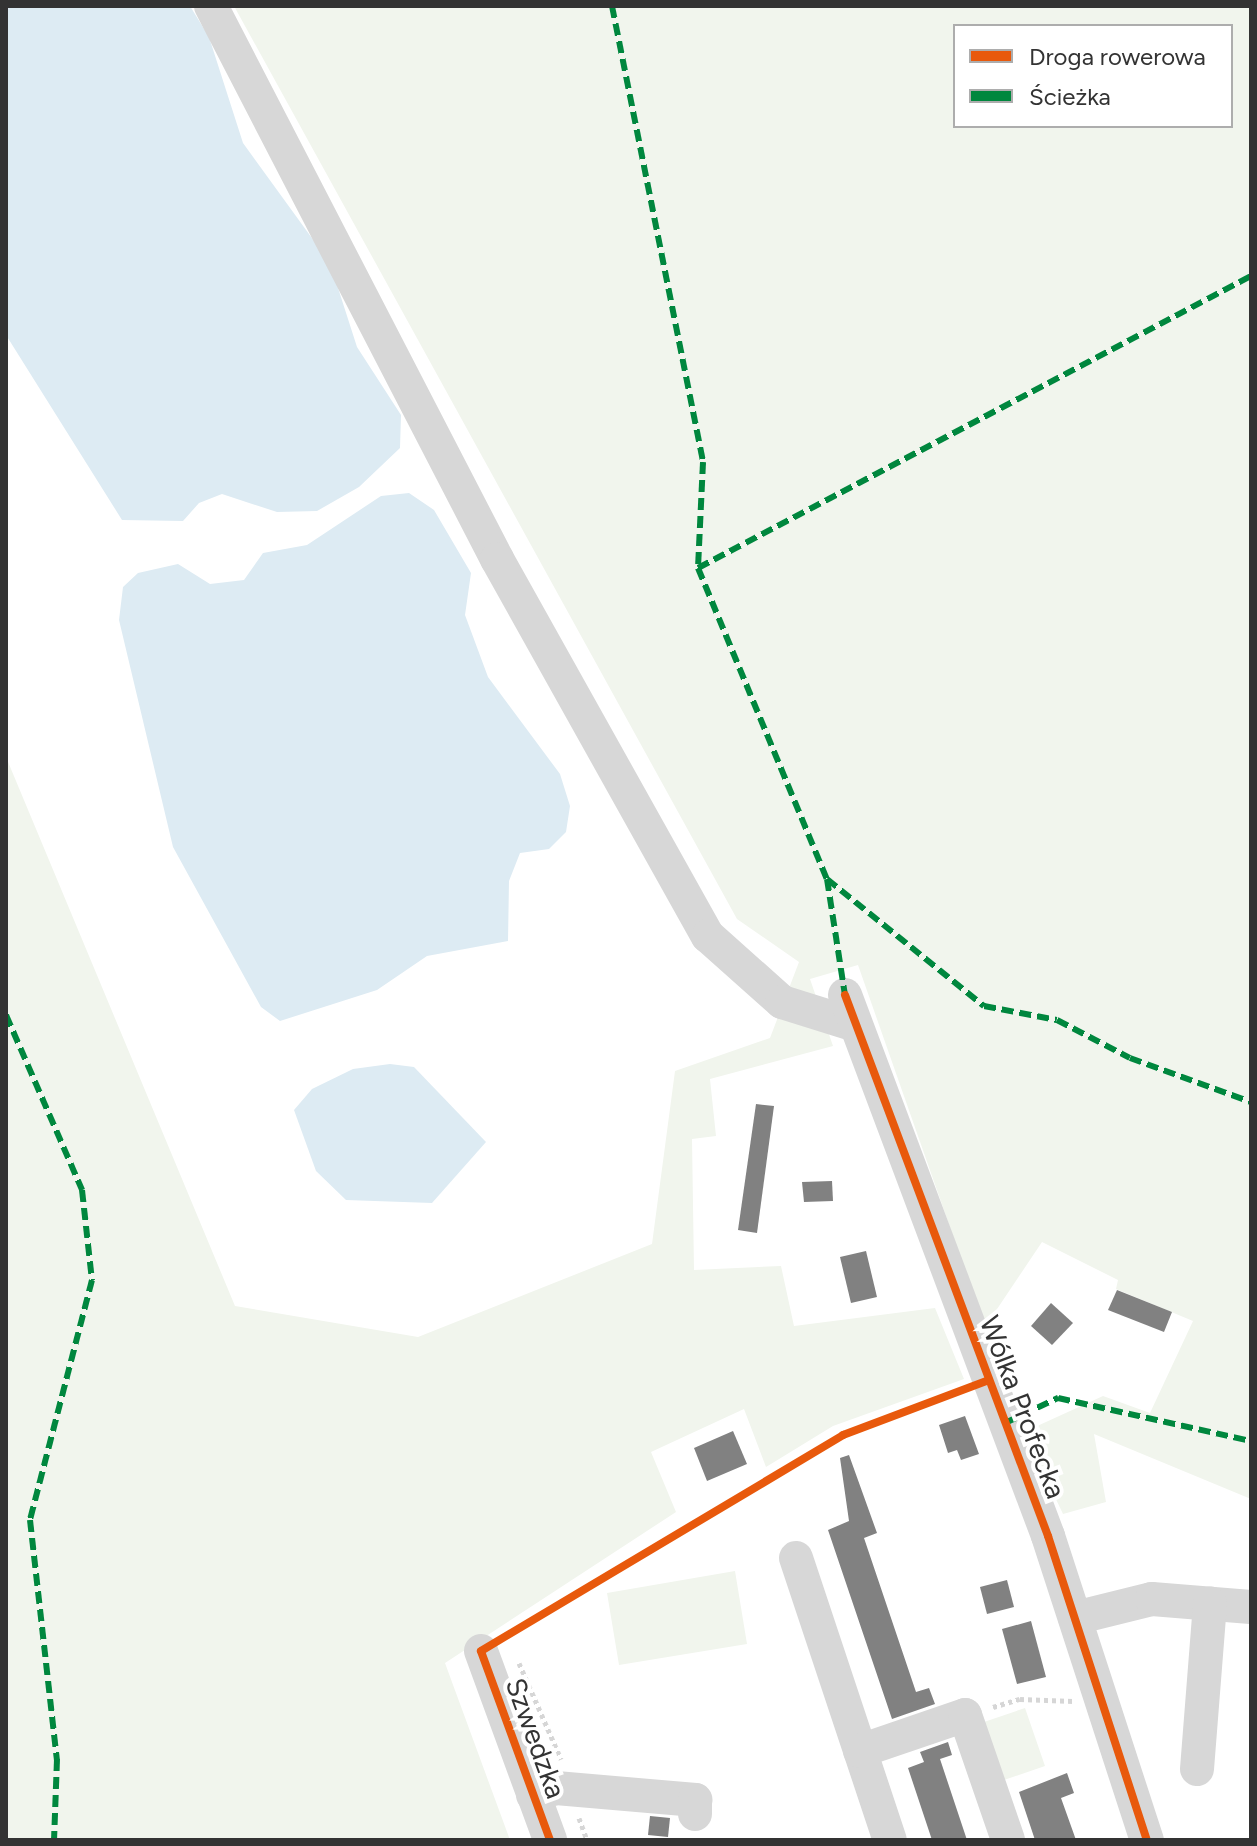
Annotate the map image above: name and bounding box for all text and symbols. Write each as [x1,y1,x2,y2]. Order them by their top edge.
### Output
legend [953,24,1233,128]
text: Droga rowerowa [1029,42,1206,71]
text: Ścieżka [1029,82,1111,111]
street label: Wólka Profecka [973,1311,1073,1503]
street label: Szwedzka [499,1673,573,1803]

